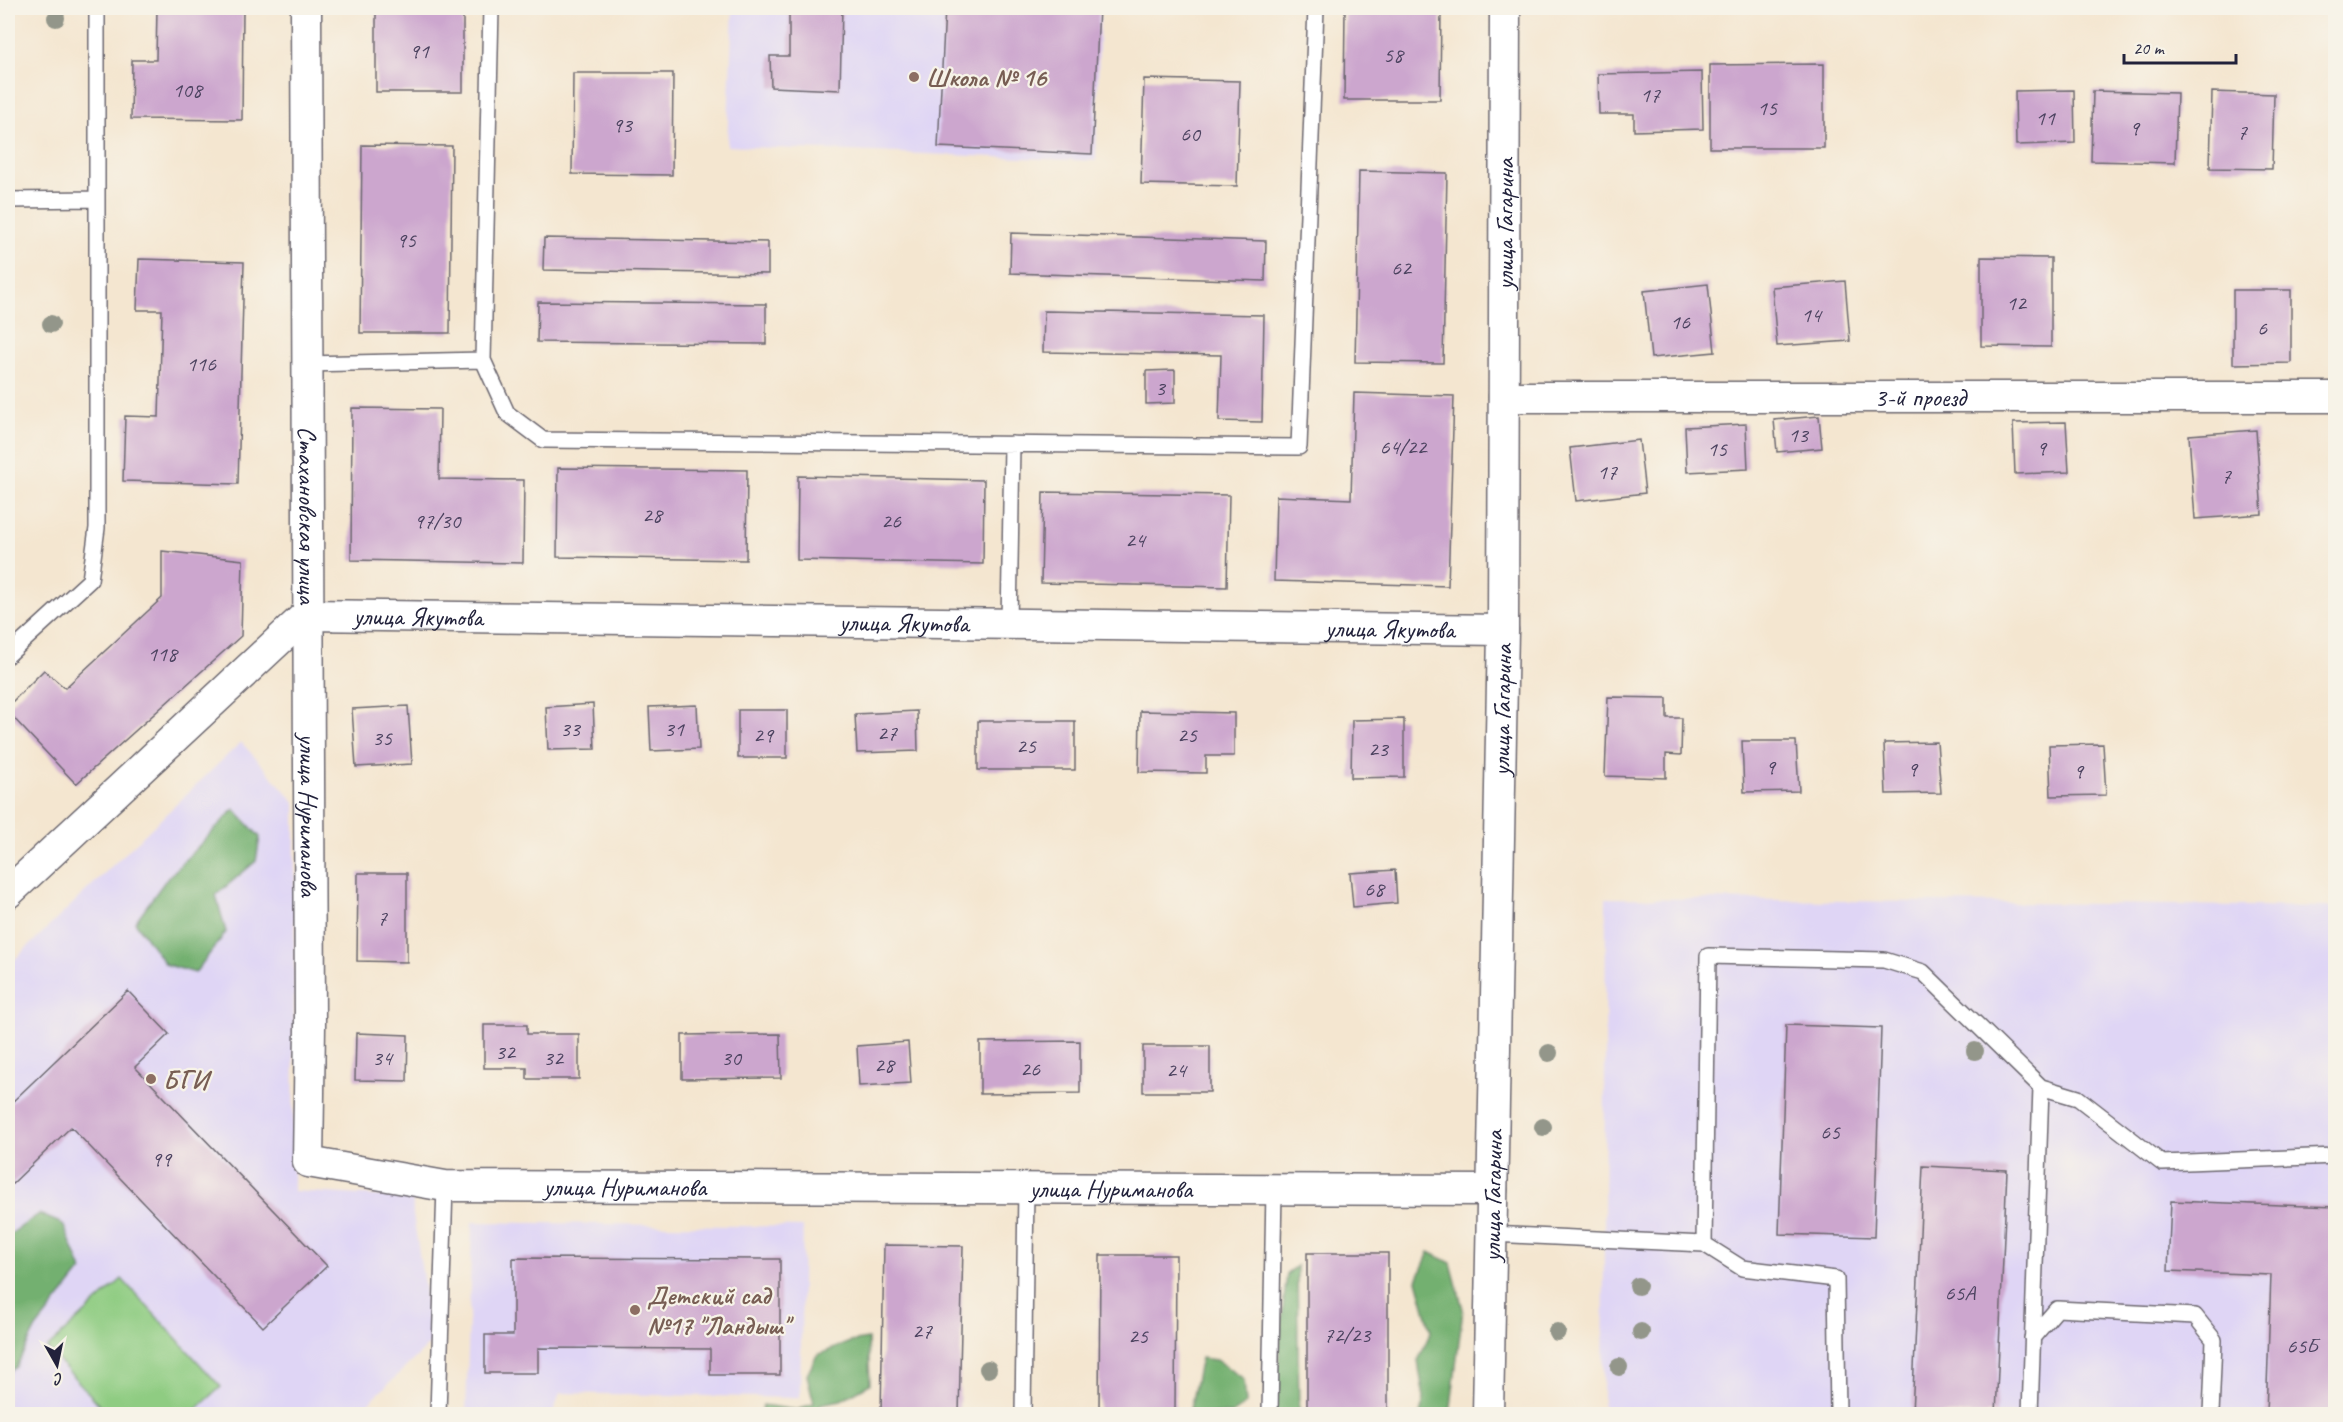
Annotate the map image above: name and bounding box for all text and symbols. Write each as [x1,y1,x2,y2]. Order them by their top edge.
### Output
scale bar [2124,27,2236,65]
house number: 91 [409,37,430,65]
text: 20 m [2133,37,2166,59]
house number: 58 [1383,41,1405,69]
place label: Школа № 16 [926,61,1048,94]
marker: Школа № 16 [907,70,921,84]
house number: 108 [172,76,204,104]
house number: 17 [1640,81,1661,109]
house number: 15 [1757,94,1778,122]
house number: 11 [2035,104,2056,132]
house number: 93 [612,111,634,139]
house number: 9 [2129,114,2141,142]
house number: 7 [2237,118,2248,146]
house number: 60 [1180,120,1202,148]
street label: улица Гагарина [1488,157,1522,292]
house number: 95 [396,226,417,254]
house number: 62 [1391,254,1413,282]
house number: 12 [2006,289,2028,317]
house number: 14 [1801,301,1823,329]
house number: 16 [1670,308,1691,336]
house number: 6 [2257,314,2268,342]
house number: 116 [186,350,217,378]
house number: 3 [1155,374,1167,402]
street label: 3-й проезд [1874,381,1969,414]
house number: 13 [1788,421,1810,449]
street label: Стахановская улица [291,426,324,605]
house number: 64/22 [1380,433,1429,461]
house number: 9 [2036,434,2048,462]
house number: 15 [1707,435,1728,463]
house number: 17 [1597,458,1618,486]
house number: 7 [2221,462,2232,490]
house number: 28 [642,501,664,529]
house number: 97/30 [414,507,463,535]
house number: 26 [881,507,902,535]
house number: 24 [1125,526,1147,554]
street label: улица Якутова [351,600,485,634]
street label: улица Якутова [837,606,971,640]
street label: улица Якутова [1323,612,1457,646]
house number: 118 [147,640,179,668]
street label: улица Гагарина [1484,642,1520,778]
house number: 33 [560,715,582,743]
house number: 31 [664,715,685,743]
house number: 27 [877,719,898,747]
house number: 29 [753,721,775,749]
house number: 25 [1177,721,1198,749]
house number: 35 [372,724,393,752]
street label: улица Нуриманова [292,731,325,898]
house number: 25 [1016,732,1037,760]
house number: 23 [1368,735,1390,763]
house number: 9 [1765,753,1777,781]
house number: 9 [1907,755,1919,783]
house number: 9 [2073,757,2085,785]
house number: 68 [1364,875,1386,903]
house number: 7 [377,904,388,932]
house number: 32 [495,1038,517,1066]
house number: 34 [372,1044,394,1072]
house number: 32 [543,1044,565,1072]
house number: 30 [721,1044,743,1072]
house number: 28 [874,1051,896,1079]
house number: 26 [1020,1055,1041,1083]
house number: 24 [1166,1056,1188,1084]
place label: БГИ [163,1063,212,1096]
marker: БГИ [144,1072,158,1086]
house number: 65 [1820,1118,1841,1146]
street label: улица Гагарина [1475,1128,1510,1264]
house number: 99 [151,1145,173,1173]
street label: улица Нуриманова [541,1170,708,1204]
street label: улица Нуриманова [1027,1172,1194,1206]
place label: Детский сад №17 "Ландыш" [647,1279,795,1342]
house number: 65А [1945,1279,1976,1307]
marker: Детский сад №17 "Ландыш" [628,1303,642,1317]
house number: 27 [912,1317,933,1345]
house number: 72/23 [1324,1321,1373,1349]
house number: 25 [1128,1322,1149,1350]
house number: 65Б [2287,1332,2321,1360]
north arrow [27,1335,87,1395]
text: С [52,1368,65,1390]

